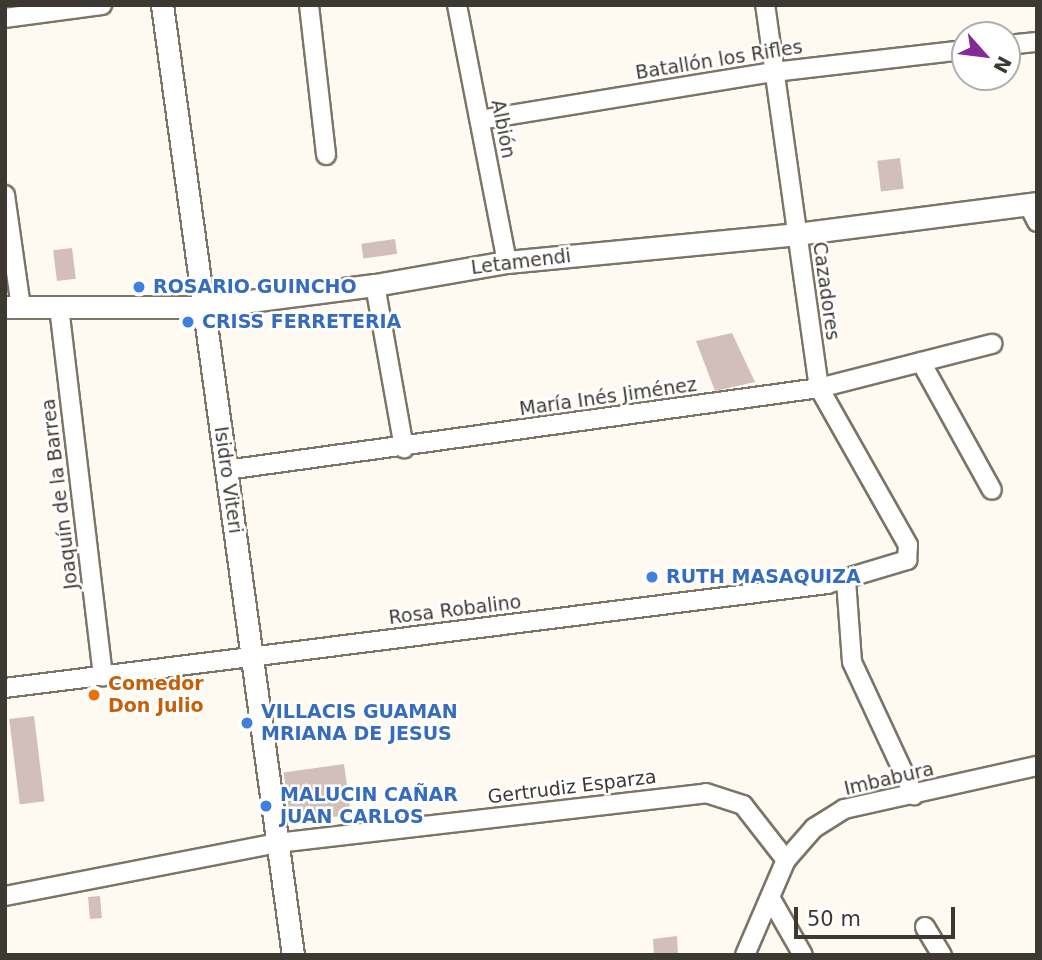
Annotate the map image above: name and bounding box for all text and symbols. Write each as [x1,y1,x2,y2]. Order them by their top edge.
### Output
north arrow [951,21,1021,91]
street label: Batallón los Rifles [634,36,804,84]
text: N [989,53,1016,77]
street label: Albión [486,98,520,160]
street label: Cazadores [808,240,844,342]
street label: Letamendi [470,245,572,279]
place label: ROSARIO GUINCHO [153,276,357,298]
marker: ROSARIO GUINCHO [131,279,147,295]
place label: CRISS FERRETERIA [202,311,401,333]
marker: CRISS FERRETERIA [180,314,196,330]
street label: María Inés Jiménez [518,373,698,421]
street label: Joaquín de la Barrea [37,397,83,591]
street label: Isidro Viteri [209,425,247,535]
place label: RUTH MASAQUIZA [666,566,861,588]
marker: RUTH MASAQUIZA [644,569,660,585]
street label: Rosa Robalino [387,591,523,629]
place label: Comedor Don Julio [108,673,204,717]
marker: Comedor Don Julio [86,687,102,703]
place label: VILLACIS GUAMAN MRIANA DE JESUS [261,701,458,745]
marker: VILLACIS GUAMAN MRIANA DE JESUS [239,715,255,731]
street label: Imbabura [842,758,936,800]
street label: Gertrudiz Esparza [486,765,658,809]
place label: MALUCIN CAÑAR JUAN CARLOS [280,784,458,828]
marker: MALUCIN CAÑAR JUAN CARLOS [258,798,274,814]
scale bar [797,894,958,938]
text: 50 m [807,907,861,931]

